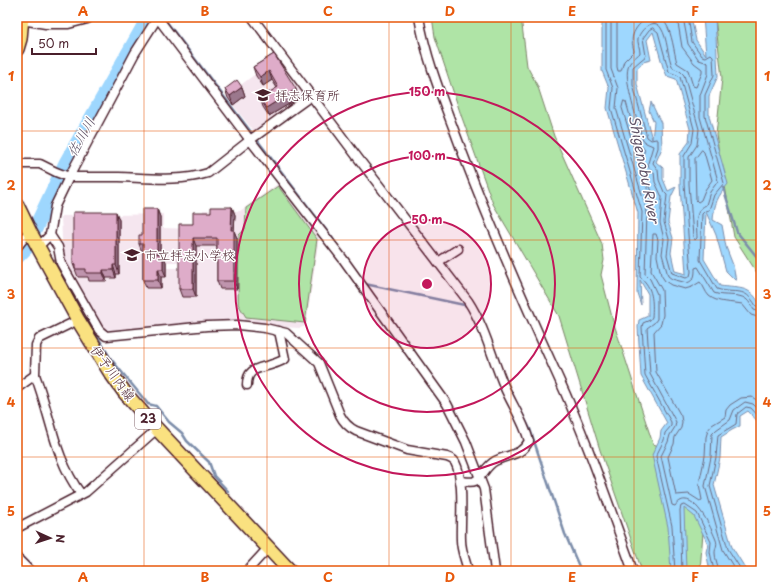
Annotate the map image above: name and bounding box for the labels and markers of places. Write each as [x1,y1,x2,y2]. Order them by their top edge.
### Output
place label: 拝志保育所 [275,85,340,104]
school or university icon: 拝志保育所 [254,86,272,104]
place label: 市立拝志小学校 [144,245,235,264]
school or university icon: 市立拝志小学校 [123,246,141,264]
centre of rings [420,277,434,291]

